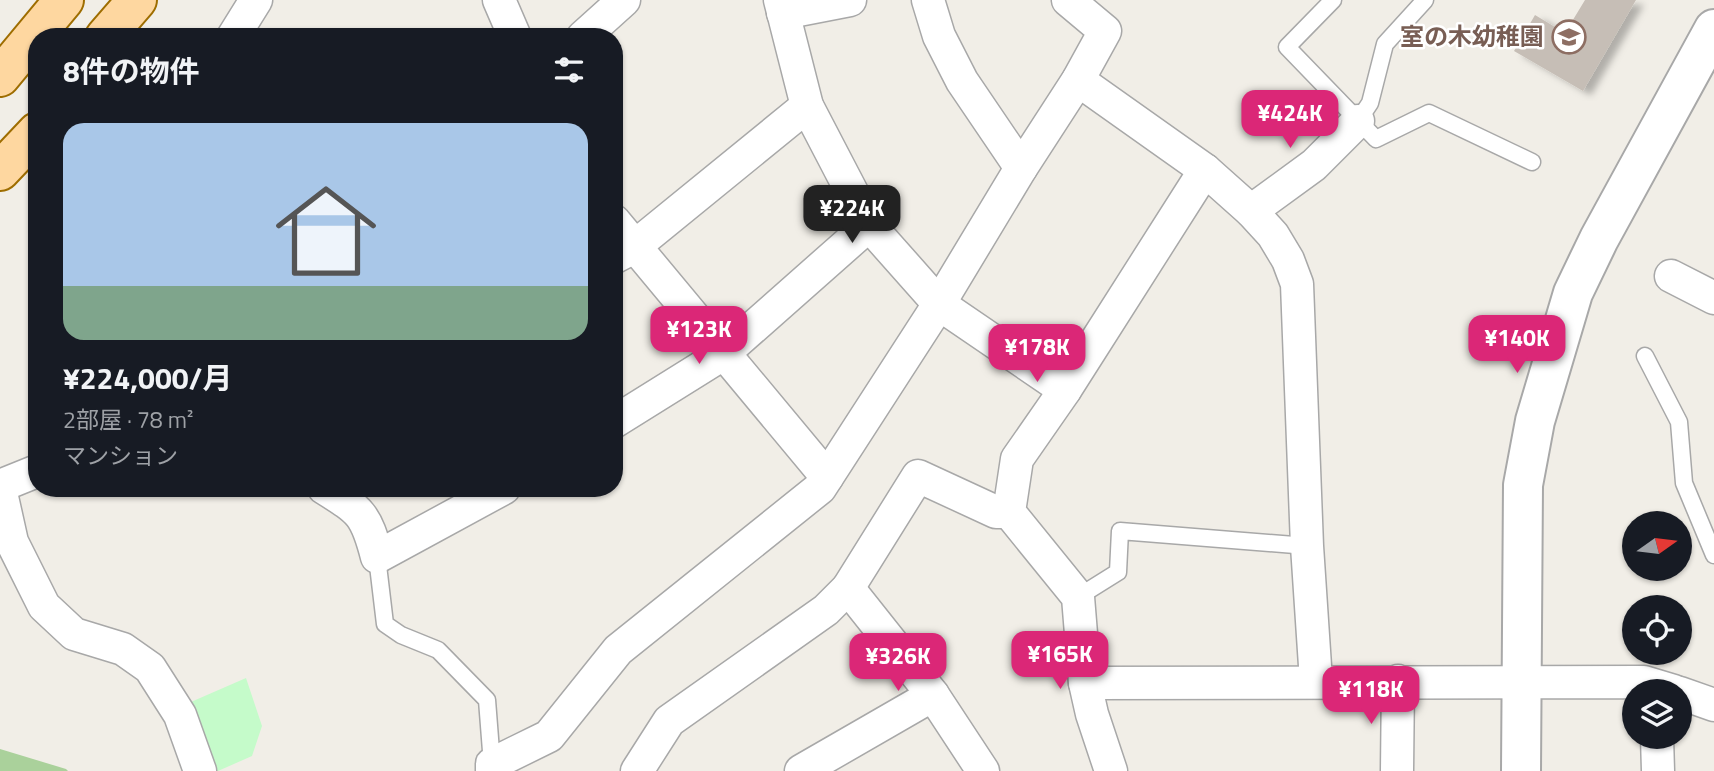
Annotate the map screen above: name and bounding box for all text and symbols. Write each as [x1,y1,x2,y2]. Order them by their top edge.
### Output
place label: 室の木幼稚園 [1400,18,1544,54]
school or university icon: 室の木幼稚園 [1550,18,1588,56]
text: 8件の物件 [63,48,200,94]
icon: filters [550,51,588,89]
pin: ¥424K [1241,90,1339,150]
text: ¥424K [1257,95,1323,130]
icon: home [263,168,389,294]
pin: ¥224K [803,186,901,245]
text: ¥224K [819,190,885,225]
pin: ¥123K [650,306,748,366]
text: ¥123K [666,311,732,346]
pin: ¥140K [1468,316,1566,375]
text: ¥140K [1484,320,1550,355]
pin: ¥178K [988,324,1086,384]
text: ¥178K [1004,329,1070,364]
text: ¥224,000/月 [63,355,232,401]
text: 2部屋 · 78 m² [63,402,193,437]
text: マンション [63,438,178,473]
north arrow [1622,511,1692,581]
map controls [1622,511,1692,749]
button: locate [1622,595,1692,665]
pin: ¥165K [1011,632,1109,691]
pin: ¥326K [849,634,947,693]
text: ¥165K [1027,636,1093,671]
text: ¥326K [865,638,931,673]
pin: ¥118K [1322,666,1420,726]
text: ¥118K [1338,671,1404,706]
button: layers [1622,679,1692,749]

